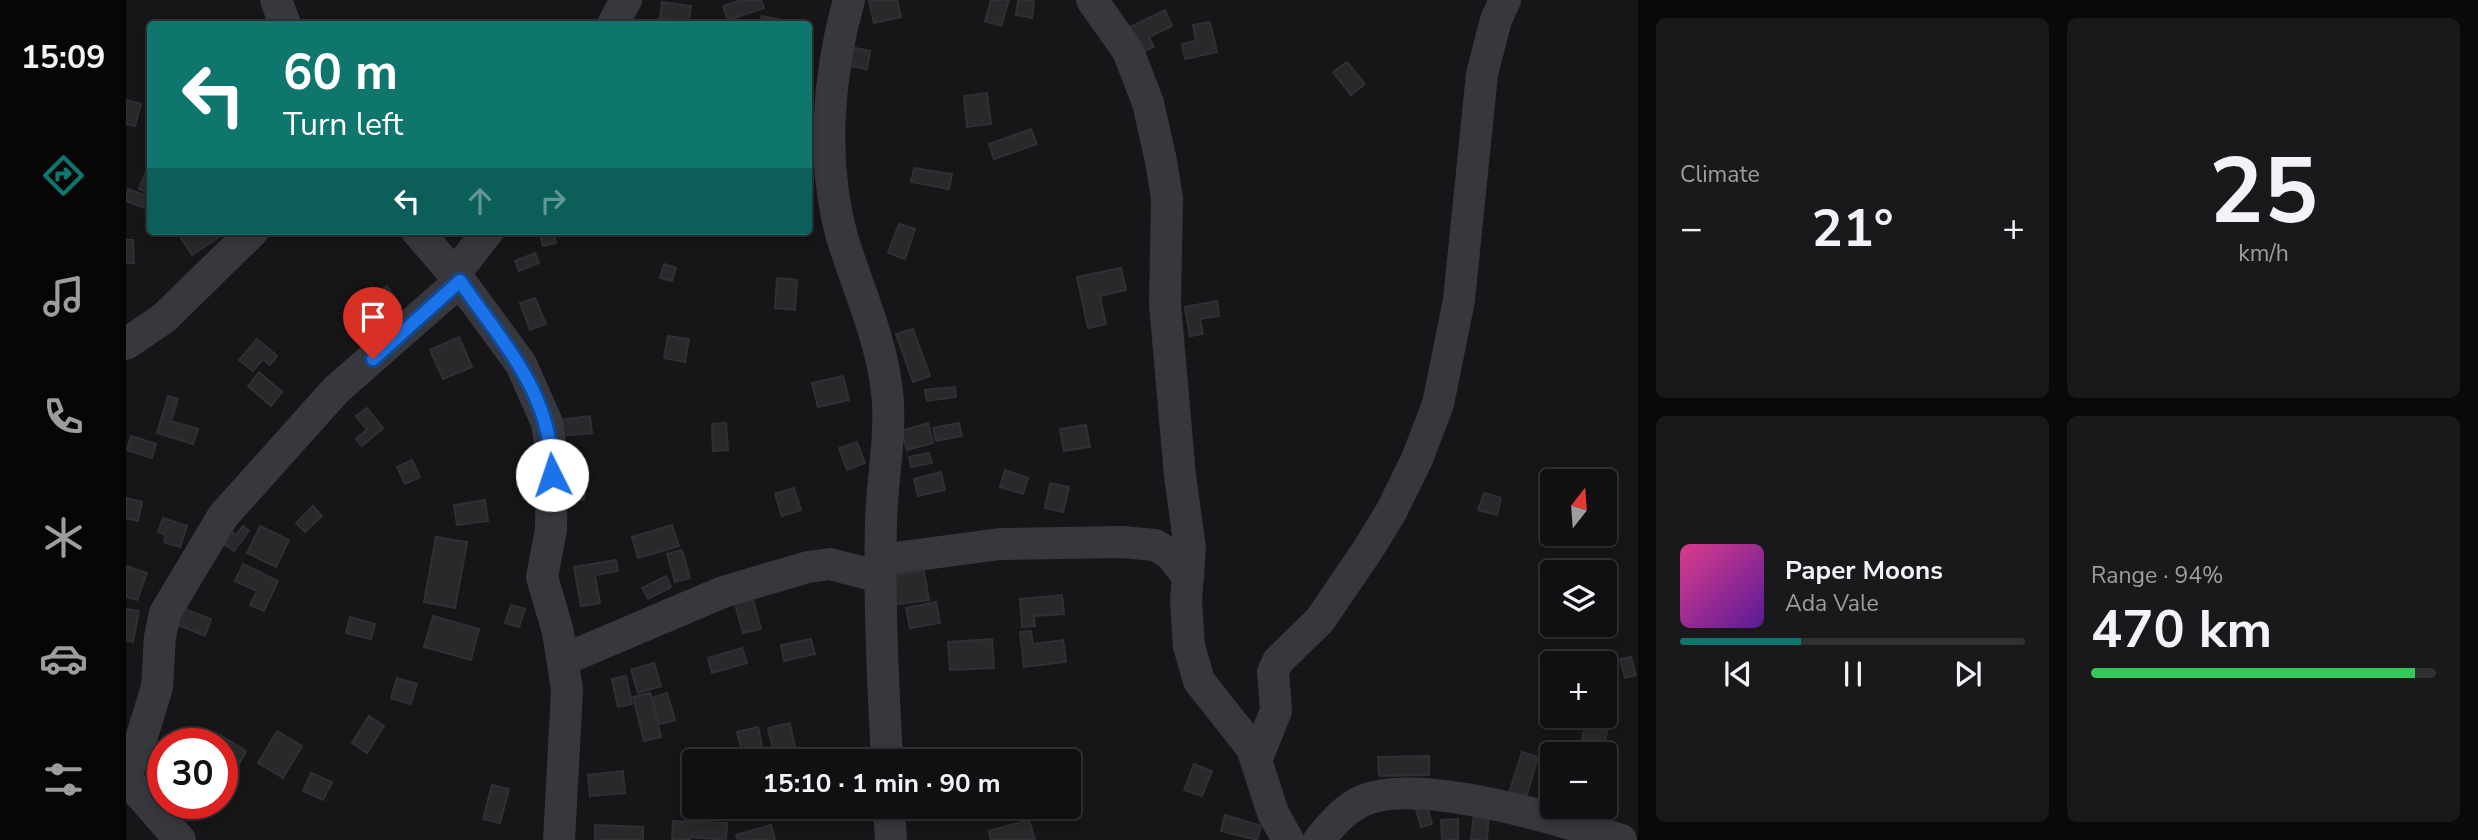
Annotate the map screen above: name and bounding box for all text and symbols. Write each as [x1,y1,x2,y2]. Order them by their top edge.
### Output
text: 15:09 [21,36,105,79]
text: 60 m [283,39,398,106]
icon: left [168,49,259,140]
text: Turn left [283,103,403,146]
text: 25 [2209,130,2318,254]
icon: directions [39,151,88,200]
text: Climate [1680,159,1760,190]
icon: left [388,182,426,220]
icon: ahead [461,182,499,220]
icon: right [534,182,572,220]
text: 21° [1811,193,1894,264]
text: − [1680,203,1703,254]
text: + [2002,203,2025,254]
text: km/h [2238,238,2289,269]
icon: music [39,272,88,321]
pin [343,287,403,359]
icon: arrive [354,298,392,336]
icon: phone [39,392,88,441]
position arrow [515,438,589,512]
north arrow [1540,469,1617,546]
map controls [1540,469,1617,819]
icon: climate [39,513,88,562]
text: Paper Moons [1785,553,1943,588]
button: layers [1540,560,1617,637]
text: Range · 94% [2091,560,2223,591]
text: Ada Vale [1785,588,1879,619]
text: 470 km [2091,594,2272,665]
icon: car [39,634,88,683]
button: + [1540,651,1617,728]
icon: previous [1719,655,1757,693]
icon: pause [1834,655,1872,693]
icon: next [1949,655,1987,693]
speed limit sign: 30 [147,728,238,819]
button: − [1540,742,1617,819]
icon: filters [39,755,88,804]
text: 15:10 · 1 min · 90 m [762,766,1001,801]

